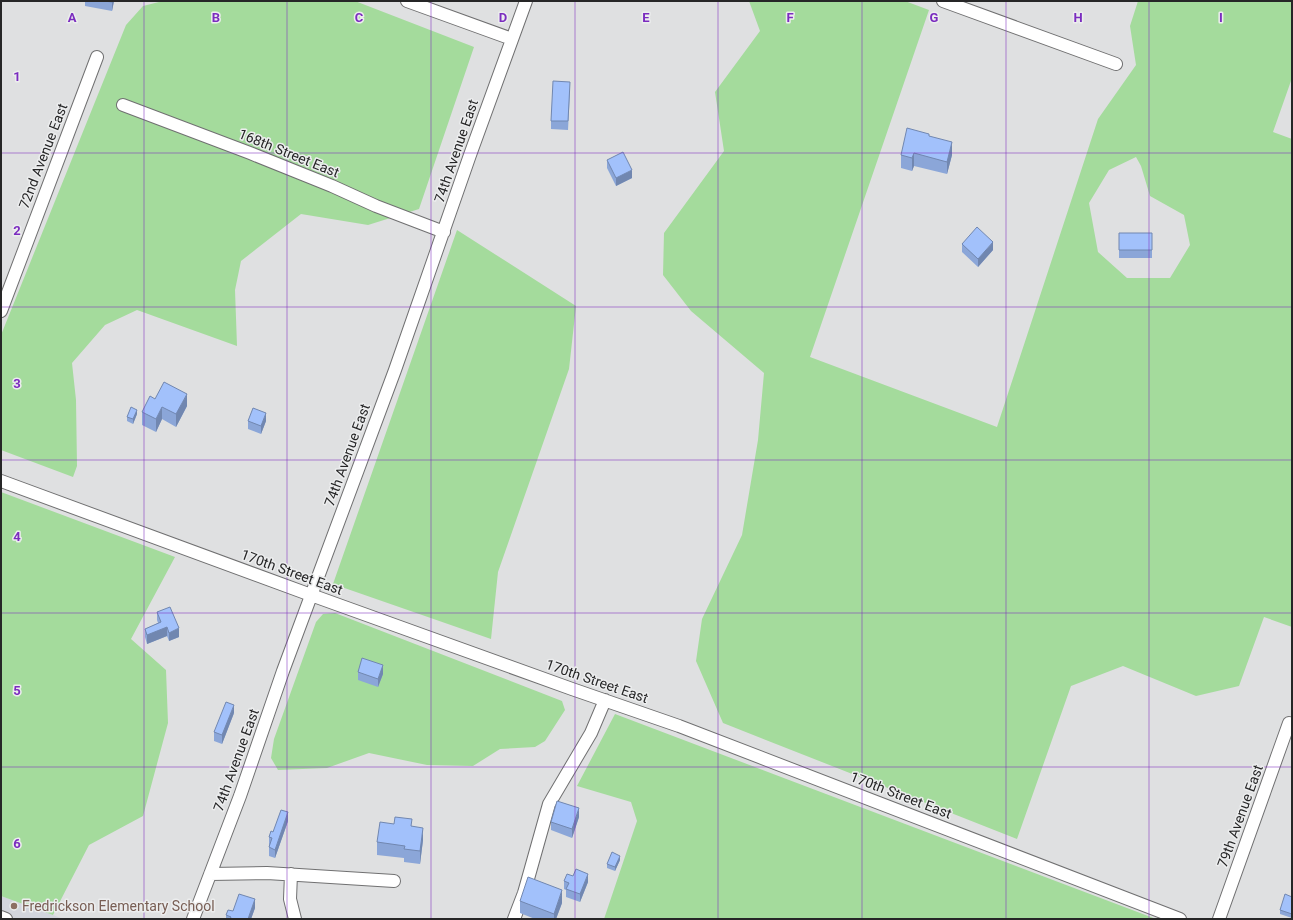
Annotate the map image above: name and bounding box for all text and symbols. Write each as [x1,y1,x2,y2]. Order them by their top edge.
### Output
text: A [68,10,77,25]
text: B [212,10,220,25]
text: C [355,10,364,25]
text: D [499,10,507,25]
text: E [642,10,650,25]
text: F [786,10,794,25]
text: G [930,10,939,25]
text: H [1073,10,1083,25]
text: I [1219,10,1223,25]
text: 1 [13,69,21,84]
street label: 74th Avenue East [431,97,481,205]
street label: 72nd Avenue East [16,101,71,211]
street label: 168th Street East [236,126,342,181]
text: 2 [13,223,21,238]
text: 3 [13,376,21,391]
street label: 74th Avenue East [321,401,373,509]
text: 4 [13,529,21,544]
street label: 170th Street East [239,546,345,598]
street label: 170th Street East [544,656,651,706]
text: 5 [13,683,21,698]
street label: 74th Avenue East [210,706,262,814]
street label: 79th Avenue East [1214,762,1266,870]
street label: 170th Street East [848,768,954,822]
text: 6 [13,836,21,851]
place label: Fredrickson Elementary School [22,898,215,914]
marker: Fredrickson Elementary School [9,901,19,911]

